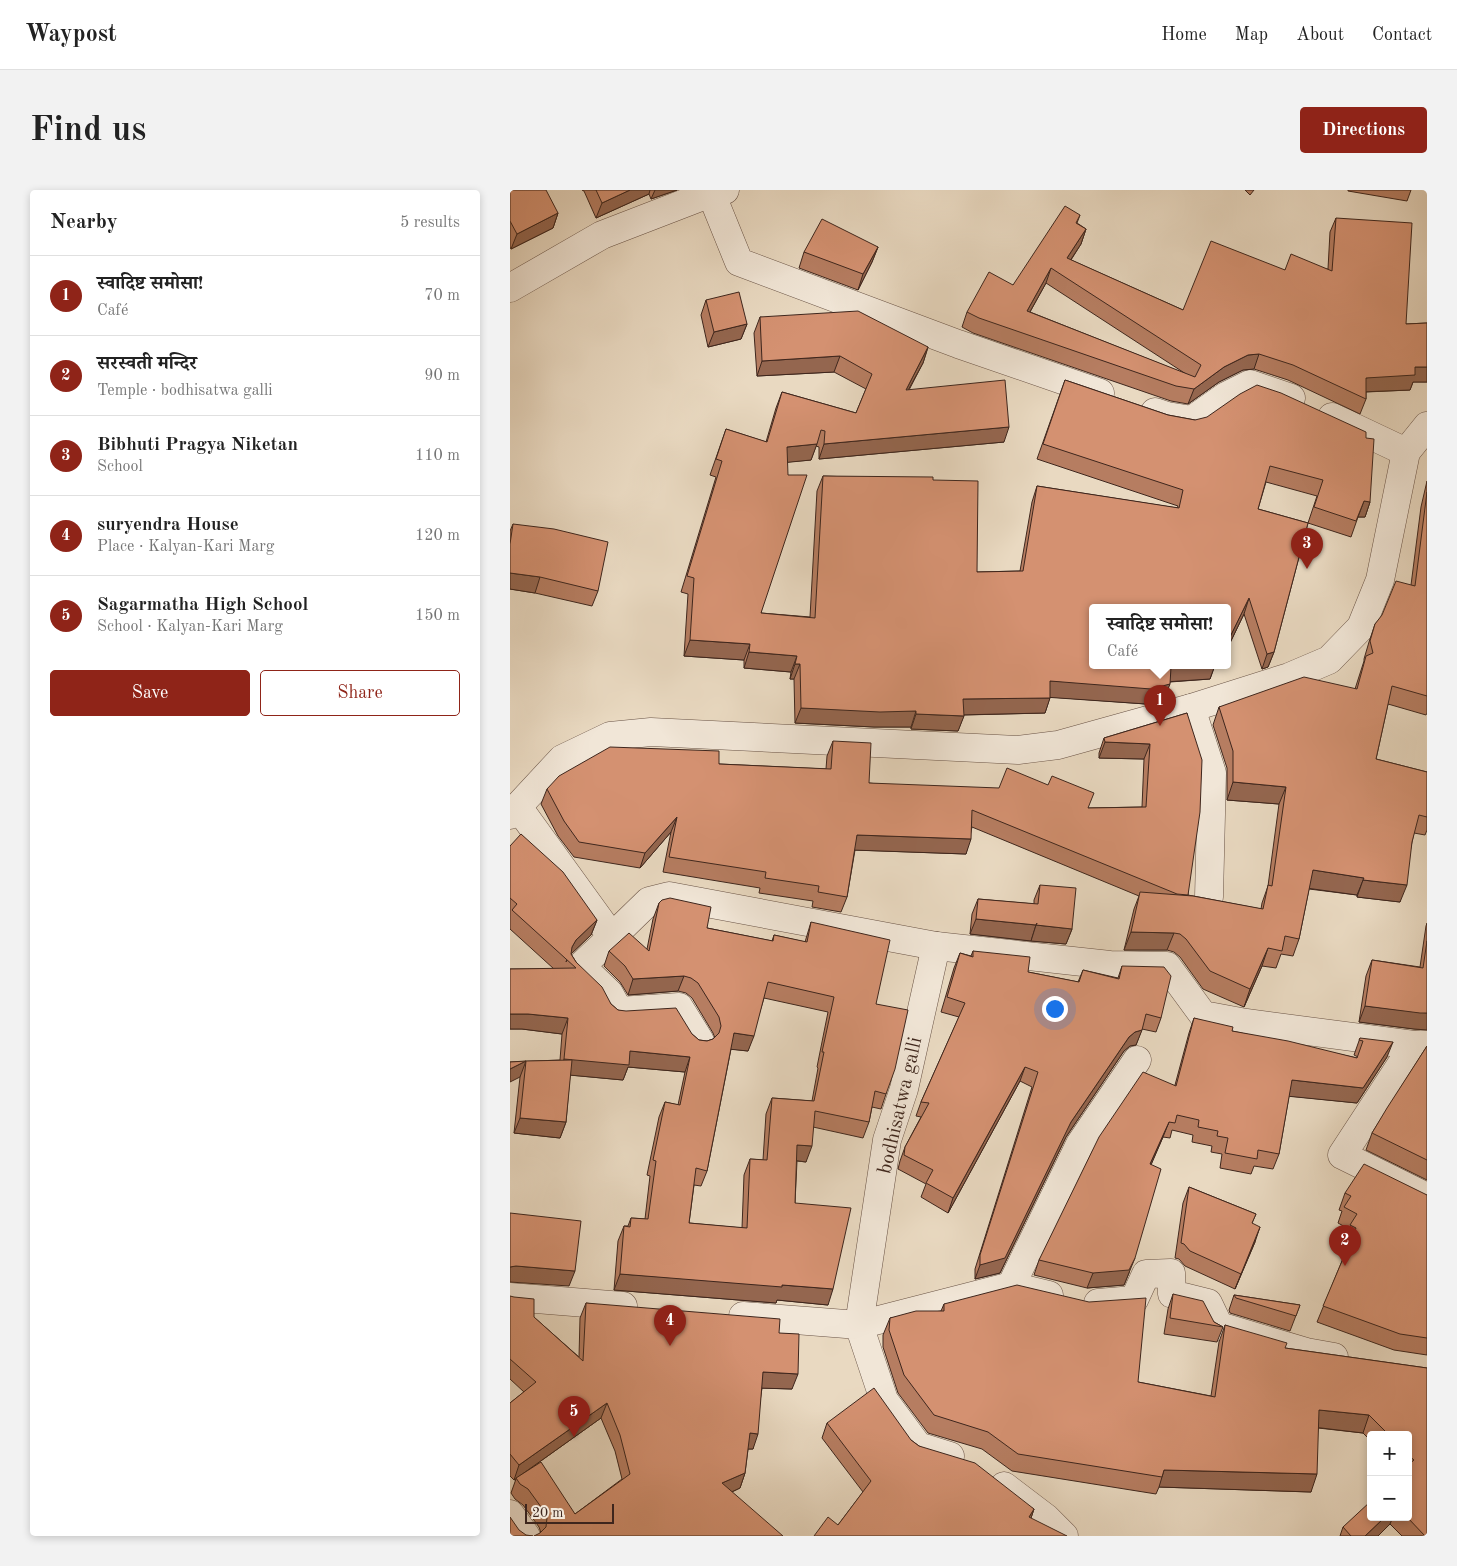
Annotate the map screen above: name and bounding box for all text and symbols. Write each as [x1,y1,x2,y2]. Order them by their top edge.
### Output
text: Waypost [25,23,117,47]
text: Home [1161,26,1207,44]
text: Map [1235,26,1268,44]
text: About [1296,26,1344,44]
text: Contact [1372,26,1432,44]
button: Directions [1300,107,1427,153]
text: Find us [30,113,146,148]
text: Nearby [50,212,118,233]
text: 5 results [400,215,460,231]
text: स्वादिष्ट समोसा! [97,275,203,294]
text: 1 [61,288,71,304]
text: 70 m [424,288,460,304]
text: Café [97,303,128,319]
text: सरस्वती मन्दिर [97,355,197,374]
text: 2 [61,368,71,384]
text: 90 m [424,368,460,384]
text: Temple · bodhisatwa galli [97,383,273,399]
text: Bibhuti Pragya Niketan [97,436,298,455]
text: 3 [61,448,71,464]
text: 110 m [415,448,460,464]
text: School [97,459,143,475]
text: suryendra House [97,516,239,535]
text: 4 [61,528,71,544]
text: 120 m [415,528,460,544]
pin: 3 [1291,528,1323,569]
text: Place · Kalyan-Kari Marg [97,539,275,555]
text: Sagarmatha High School [97,596,308,615]
popup [1089,604,1231,669]
text: 5 [61,608,71,624]
text: 150 m [415,608,460,624]
text: स्वादिष्ट समोसा! [1107,616,1213,635]
text: School · Kalyan-Kari Marg [97,619,283,635]
text: Café [1107,644,1138,660]
button: Save [50,670,250,716]
button: Share [260,670,460,716]
pin: 1 [1144,685,1176,726]
your location [1042,996,1068,1022]
street label: bodhisatwa galli [875,1035,926,1176]
pin: 2 [1329,1225,1361,1266]
pin: 4 [654,1305,686,1346]
pin: 5 [558,1396,590,1437]
map controls [1367,1431,1412,1521]
button: + [1367,1431,1412,1476]
button: − [1367,1476,1412,1521]
scale bar [525,1501,614,1524]
text: 20 m [532,1506,563,1520]

